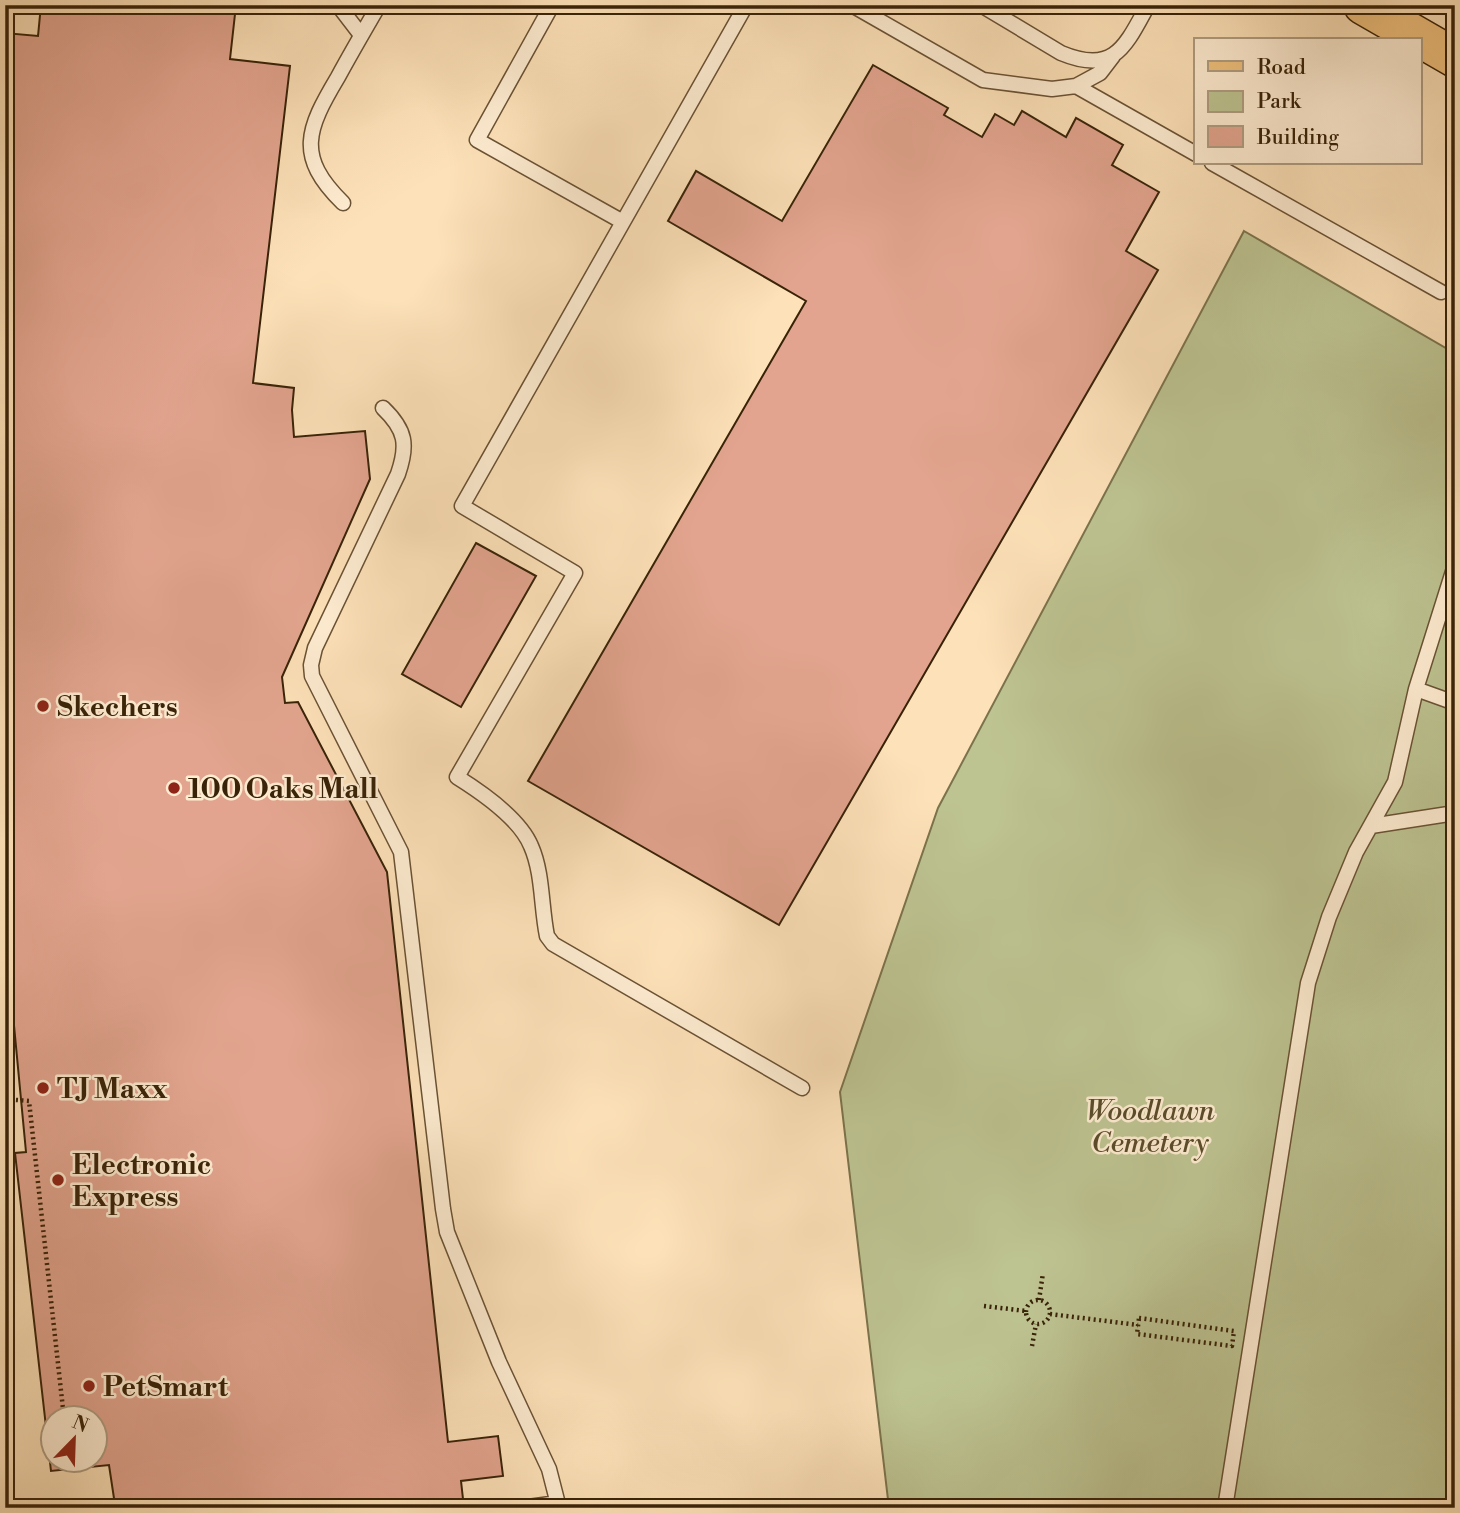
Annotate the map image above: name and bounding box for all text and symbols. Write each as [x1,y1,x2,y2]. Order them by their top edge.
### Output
legend [1194,38,1422,164]
text: Road [1257,55,1306,81]
text: Park [1257,89,1302,115]
text: Building [1256,125,1339,151]
place label: Skechers [57,690,178,725]
marker: Skechers [35,698,51,714]
place label: 100 Oaks Mall [188,772,378,807]
marker: 100 Oaks Mall [166,780,182,796]
place label: TJ Maxx [57,1072,168,1107]
marker: TJ Maxx [35,1080,51,1096]
park label: Woodlawn Cemetery [1086,1094,1215,1161]
place label: Electronic Express [72,1148,211,1215]
marker: Electronic Express [50,1172,66,1188]
place label: PetSmart [103,1370,229,1405]
marker: PetSmart [81,1378,97,1394]
north arrow [38,1404,108,1474]
text: N [69,1410,92,1438]

